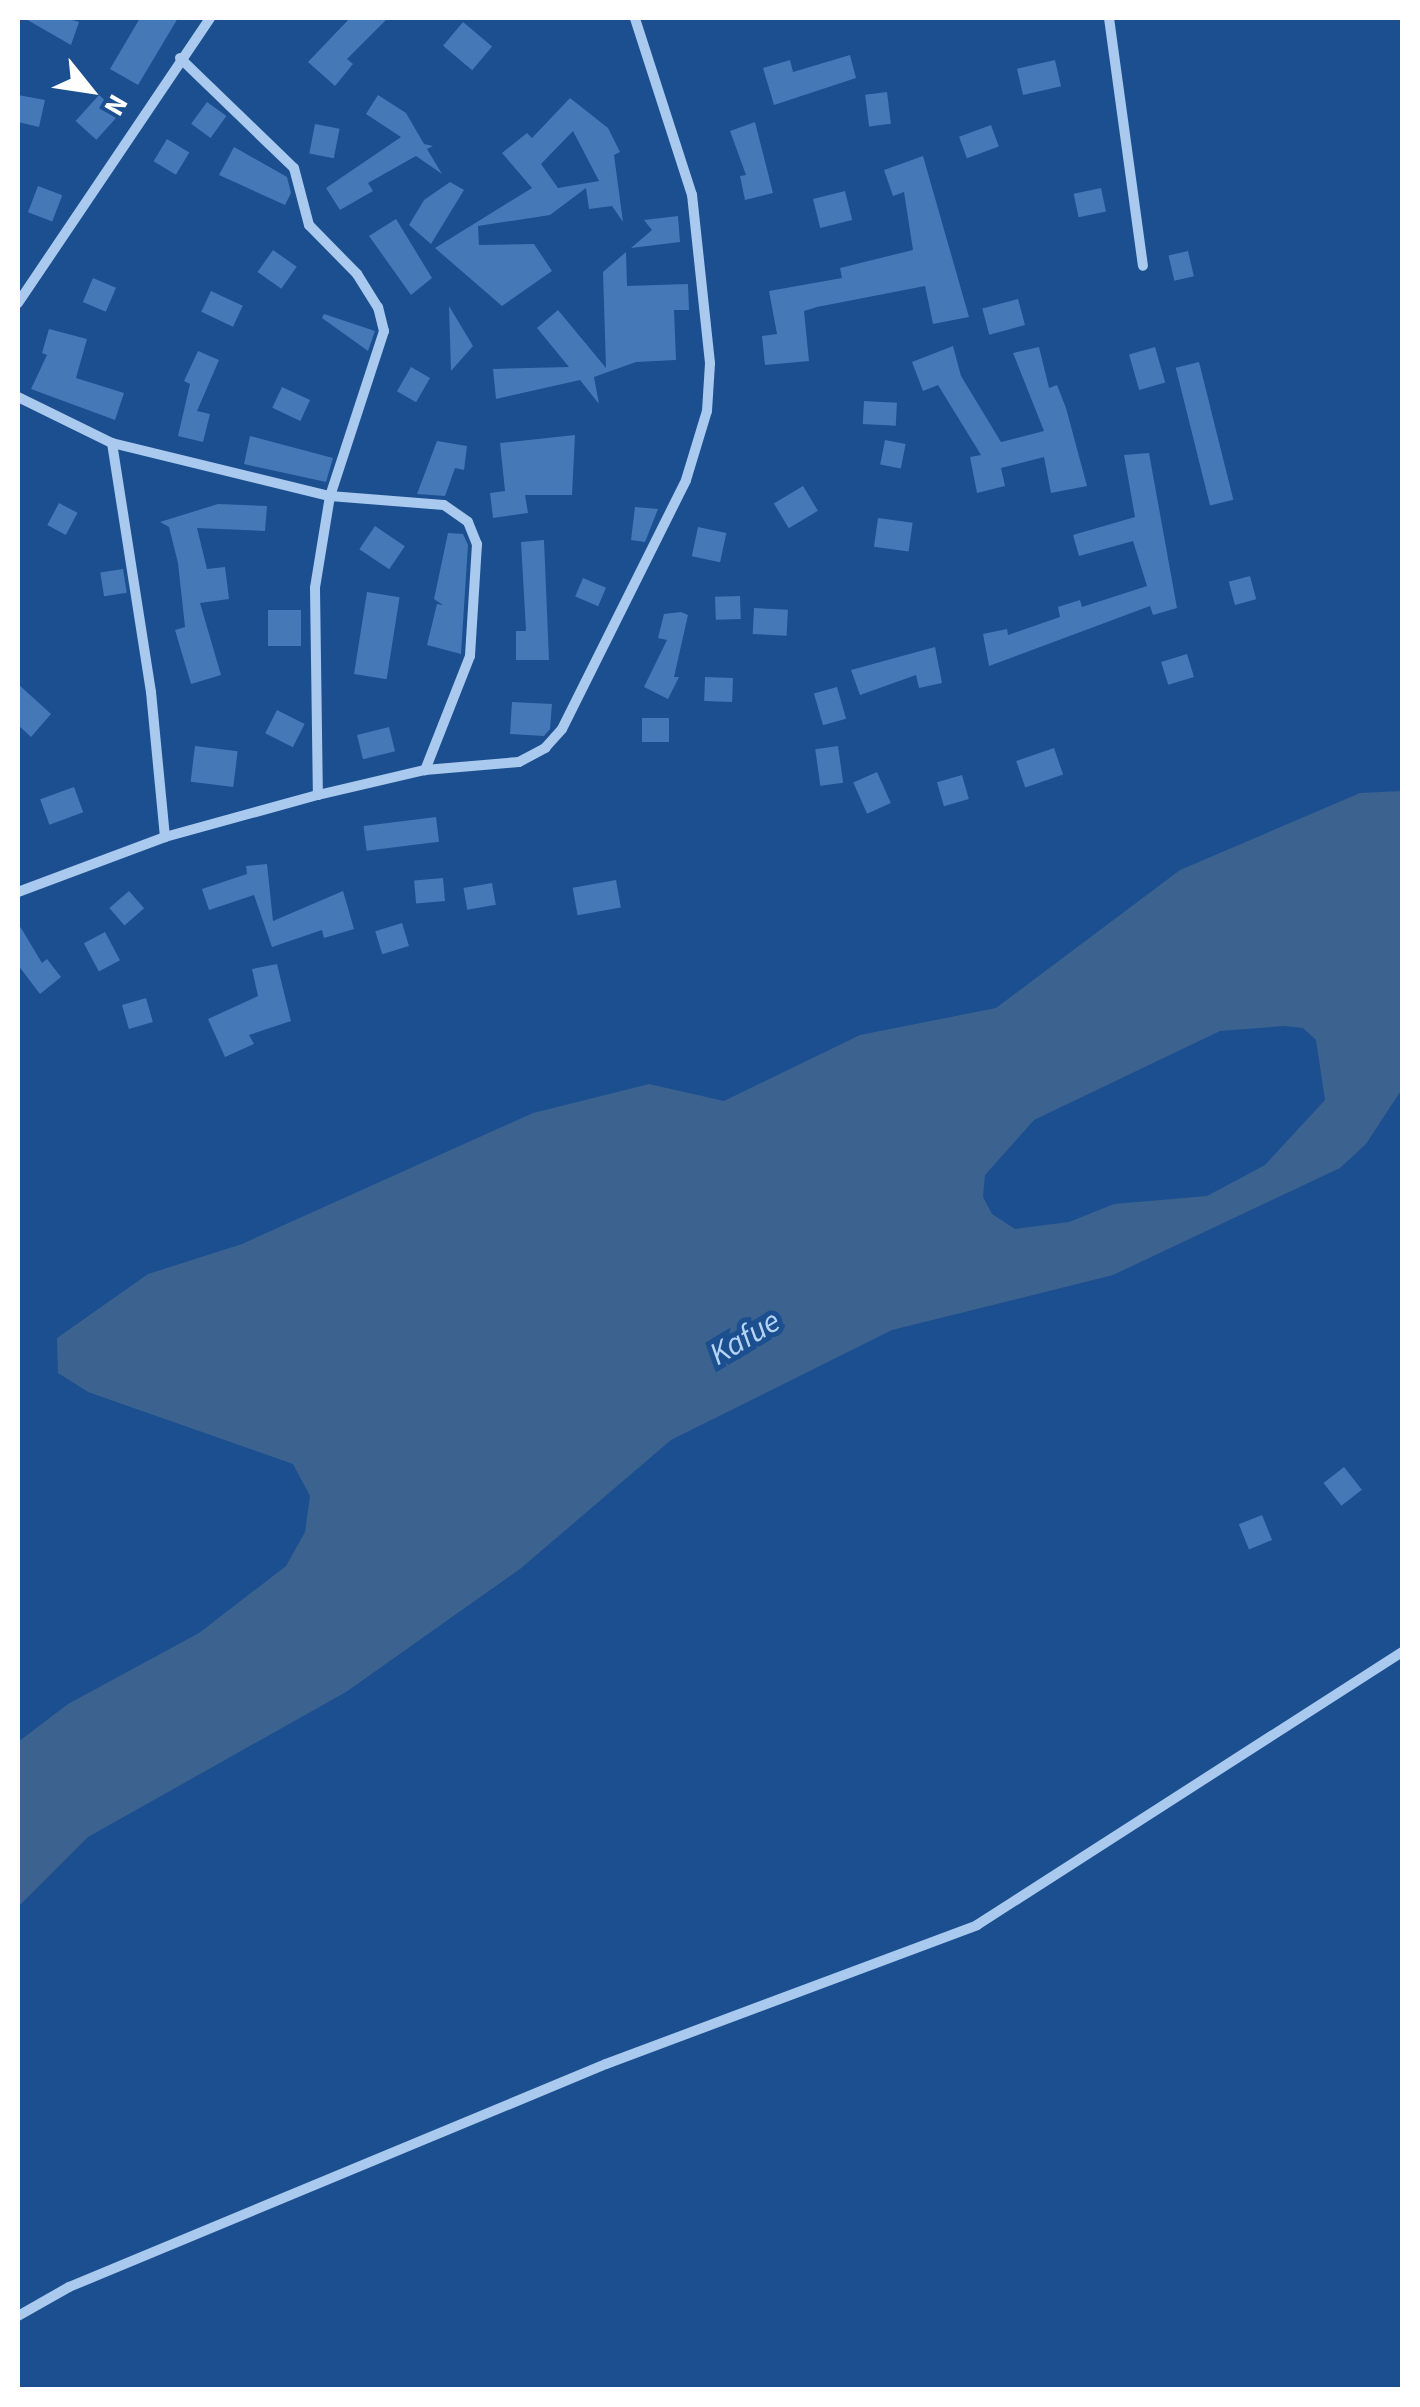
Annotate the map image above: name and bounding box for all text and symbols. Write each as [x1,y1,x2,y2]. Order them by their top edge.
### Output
north arrow [40,40,140,140]
text: N [94,87,138,123]
water label: Kafue [703,1302,787,1374]

